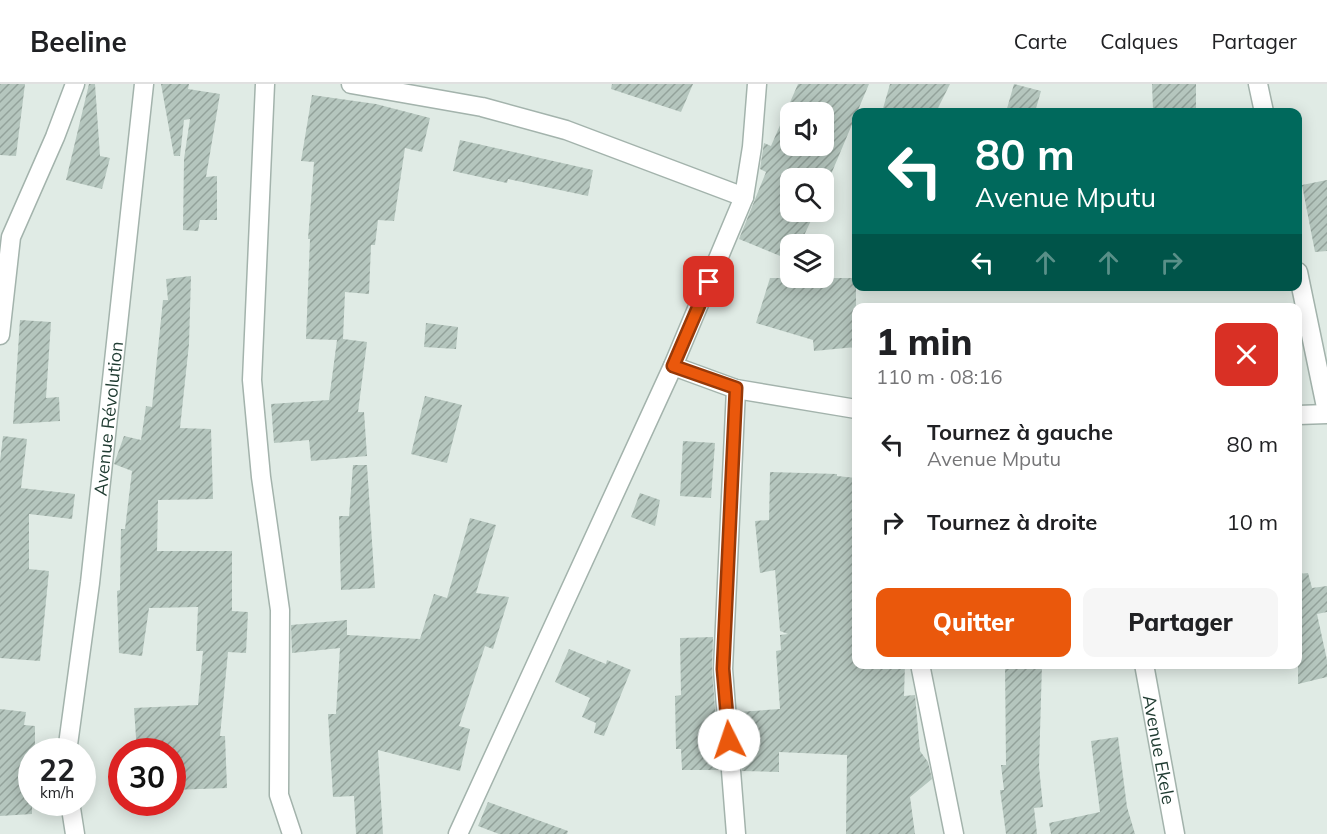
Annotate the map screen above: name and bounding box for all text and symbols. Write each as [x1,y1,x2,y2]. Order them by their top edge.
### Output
text: Beeline [30,24,127,59]
text: Carte [1014,28,1067,54]
text: Calques [1100,28,1178,54]
text: Partager [1211,28,1297,54]
map controls [780,102,834,288]
button: sound [780,102,834,156]
text: 80 m [975,128,1075,181]
icon: left [876,132,954,210]
button: search [780,168,834,222]
text: Avenue Mputu [975,180,1156,214]
button: layers [780,234,834,288]
icon: left [966,246,999,279]
icon: ahead [1029,246,1062,279]
icon: ahead [1092,246,1125,279]
icon: right [1155,246,1188,279]
pin [683,256,734,307]
icon: arrive [692,265,725,298]
text: 1 min [876,319,972,364]
button: close [1215,323,1278,386]
street label: Avenue Révolution [88,340,128,497]
text: 110 m · 08:16 [876,364,1002,389]
text: Tournez à gauche [927,418,1113,446]
icon: left [876,428,909,461]
text: 80 m [1227,430,1278,458]
text: Avenue Mputu [927,446,1061,471]
icon: right [876,506,909,539]
text: Tournez à droite [927,508,1097,536]
text: 10 m [1227,508,1278,536]
button: Quitter [876,588,1071,657]
button: Partager [1083,588,1278,657]
street label: Avenue Ekele [1138,693,1181,806]
position arrow [697,708,761,772]
speed limit sign: 30 [108,738,186,816]
text: 22 [39,751,75,789]
text: km/h [40,783,74,802]

